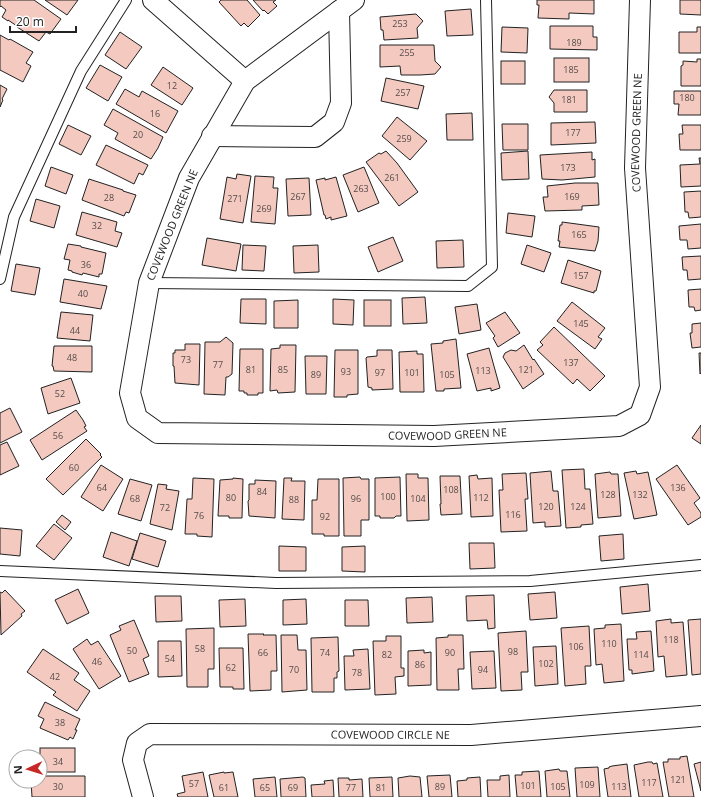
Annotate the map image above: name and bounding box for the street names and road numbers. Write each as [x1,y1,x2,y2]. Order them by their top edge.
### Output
street label: COVEWOOD GREEN NE [627,73,645,193]
street label: COVEWOOD GREEN NE [142,167,201,283]
street label: COVEWOOD GREEN NE [388,424,507,443]
street label: COVEWOOD CIRCLE NE [331,727,450,742]

